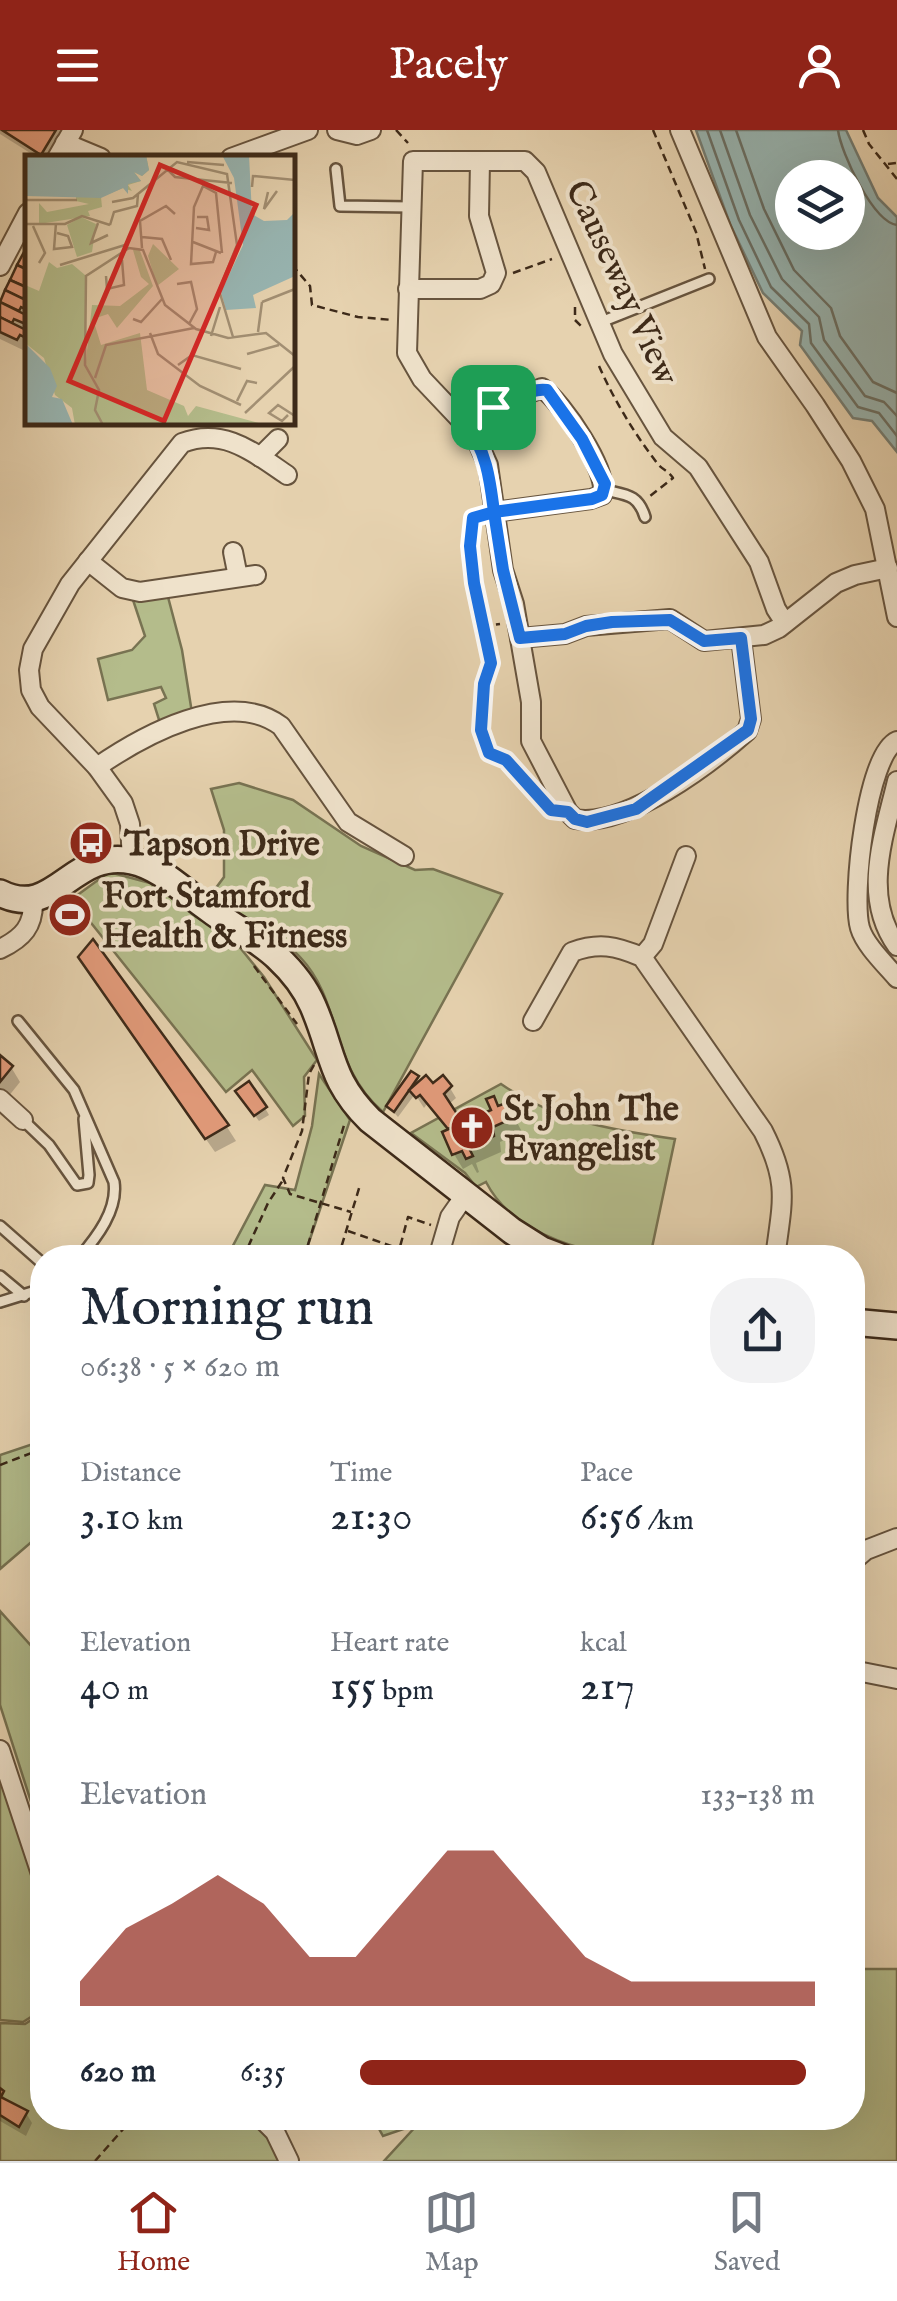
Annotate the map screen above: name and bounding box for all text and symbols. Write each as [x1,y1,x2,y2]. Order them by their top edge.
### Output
text: Pacely [389,37,508,94]
icon: menu [50,38,105,93]
icon: person [792,38,847,93]
inset map [25,155,295,425]
map controls [775,160,865,250]
button: layers [775,160,865,250]
street label: Causeway View [554,174,688,393]
pin [451,365,536,450]
icon: arrive [466,380,521,435]
bus stop icon: Tapson Drive [68,820,114,866]
place label: Tapson Drive [123,823,320,868]
place label: Fort Stamford Health & Fitness [102,875,347,960]
sports icon: Fort Stamford Health & Fitness [47,892,93,938]
place label: St John The Evangelist [504,1088,679,1173]
church icon: St John The Evangelist [449,1105,495,1151]
text: Morning run [80,1274,374,1344]
button: share [710,1278,815,1383]
text: 06:38 · 5 × 620 m [80,1347,280,1388]
text: Distance [80,1456,181,1491]
text: Time [330,1456,392,1491]
text: Pace [580,1456,633,1491]
text: 3.10 [80,1491,141,1544]
text: 21:30 [330,1491,413,1544]
text: 6:56 [580,1491,642,1544]
text: km [141,1504,184,1539]
text: /km [642,1504,694,1539]
text: Elevation [80,1626,191,1661]
text: Heart rate [330,1626,449,1661]
text: kcal [580,1626,627,1661]
text: 40 [80,1661,121,1714]
text: 155 [330,1661,376,1714]
text: 217 [580,1661,635,1714]
text: m [121,1674,149,1709]
text: bpm [376,1674,434,1709]
text: Elevation [80,1775,207,1816]
text: 133–138 m [700,1775,815,1816]
text: 620 m [80,2052,156,2093]
text: 6:35 [240,2052,285,2093]
tab: Home [117,2185,190,2280]
tab: Map [424,2185,479,2280]
tab: Saved [714,2185,780,2280]

